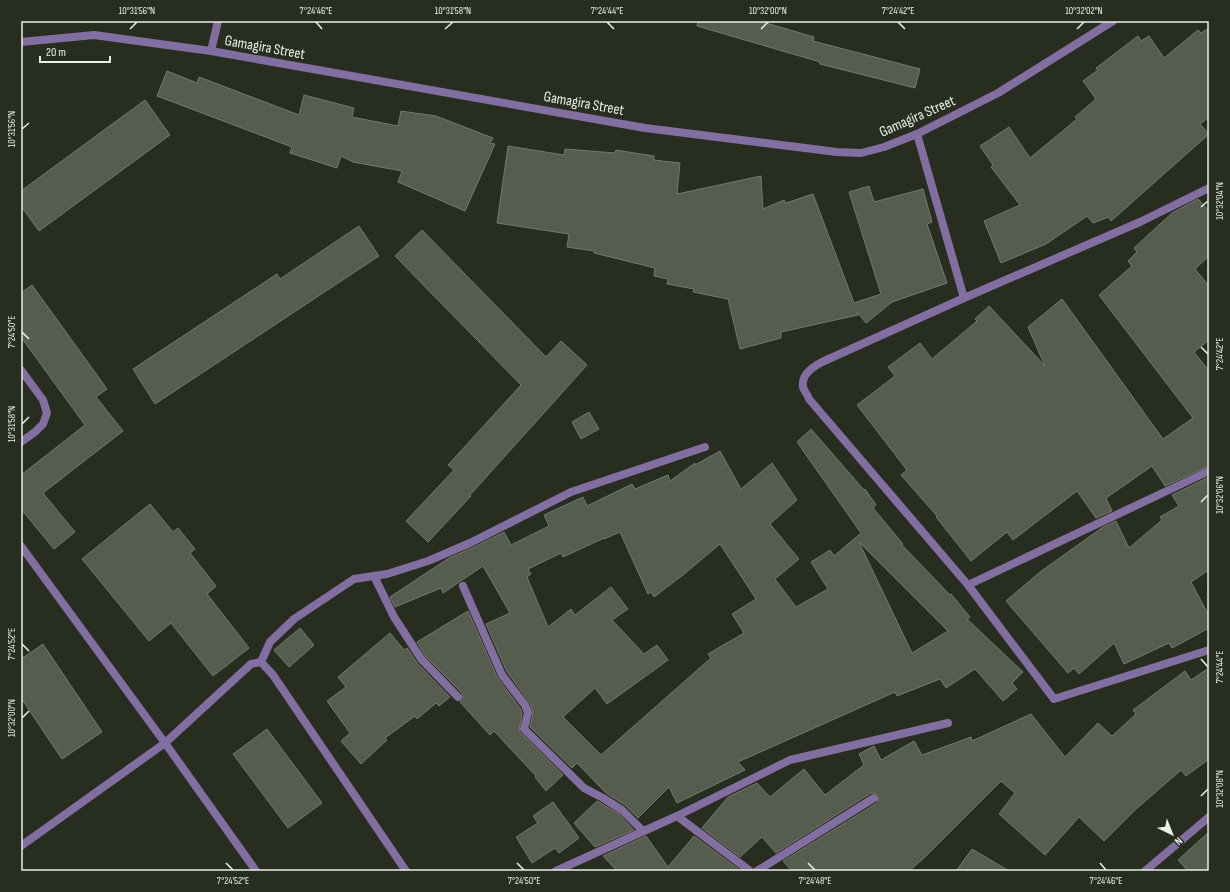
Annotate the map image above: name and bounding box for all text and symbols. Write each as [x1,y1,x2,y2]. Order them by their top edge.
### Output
text: 10°31'56"N [119,5,155,17]
text: 7°24'46"E [300,5,332,17]
text: 10°31'58"N [435,5,471,17]
text: 7°24'44"E [591,5,623,17]
text: 10°32'00"N [749,5,787,17]
text: 7°24'42"E [882,5,914,17]
text: 10°32'02"N [1065,5,1103,17]
street label: Gamagira Street [223,31,307,64]
scale bar [40,38,110,64]
text: 20 m [46,45,66,60]
street label: Gamagira Street [542,87,626,120]
street label: Gamagira Street [876,91,959,142]
text: 10°31'56"N [6,111,18,147]
text: 10°32'04"N [1214,182,1226,220]
text: 7°24'50"E [6,316,18,348]
text: 7°24'42"E [1214,338,1226,370]
text: 10°31'58"N [6,406,18,442]
text: 10°32'06"N [1214,476,1226,514]
text: 7°24'52"E [6,628,18,660]
text: 7°24'44"E [1214,651,1226,683]
text: 10°32'00"N [6,699,18,737]
text: 10°32'08"N [1214,770,1226,808]
north arrow [1152,814,1192,854]
text: N [1172,834,1185,848]
text: 7°24'52"E [217,875,249,887]
text: 7°24'50"E [508,875,540,887]
text: 7°24'48"E [799,875,831,887]
text: 7°24'46"E [1090,875,1122,887]

